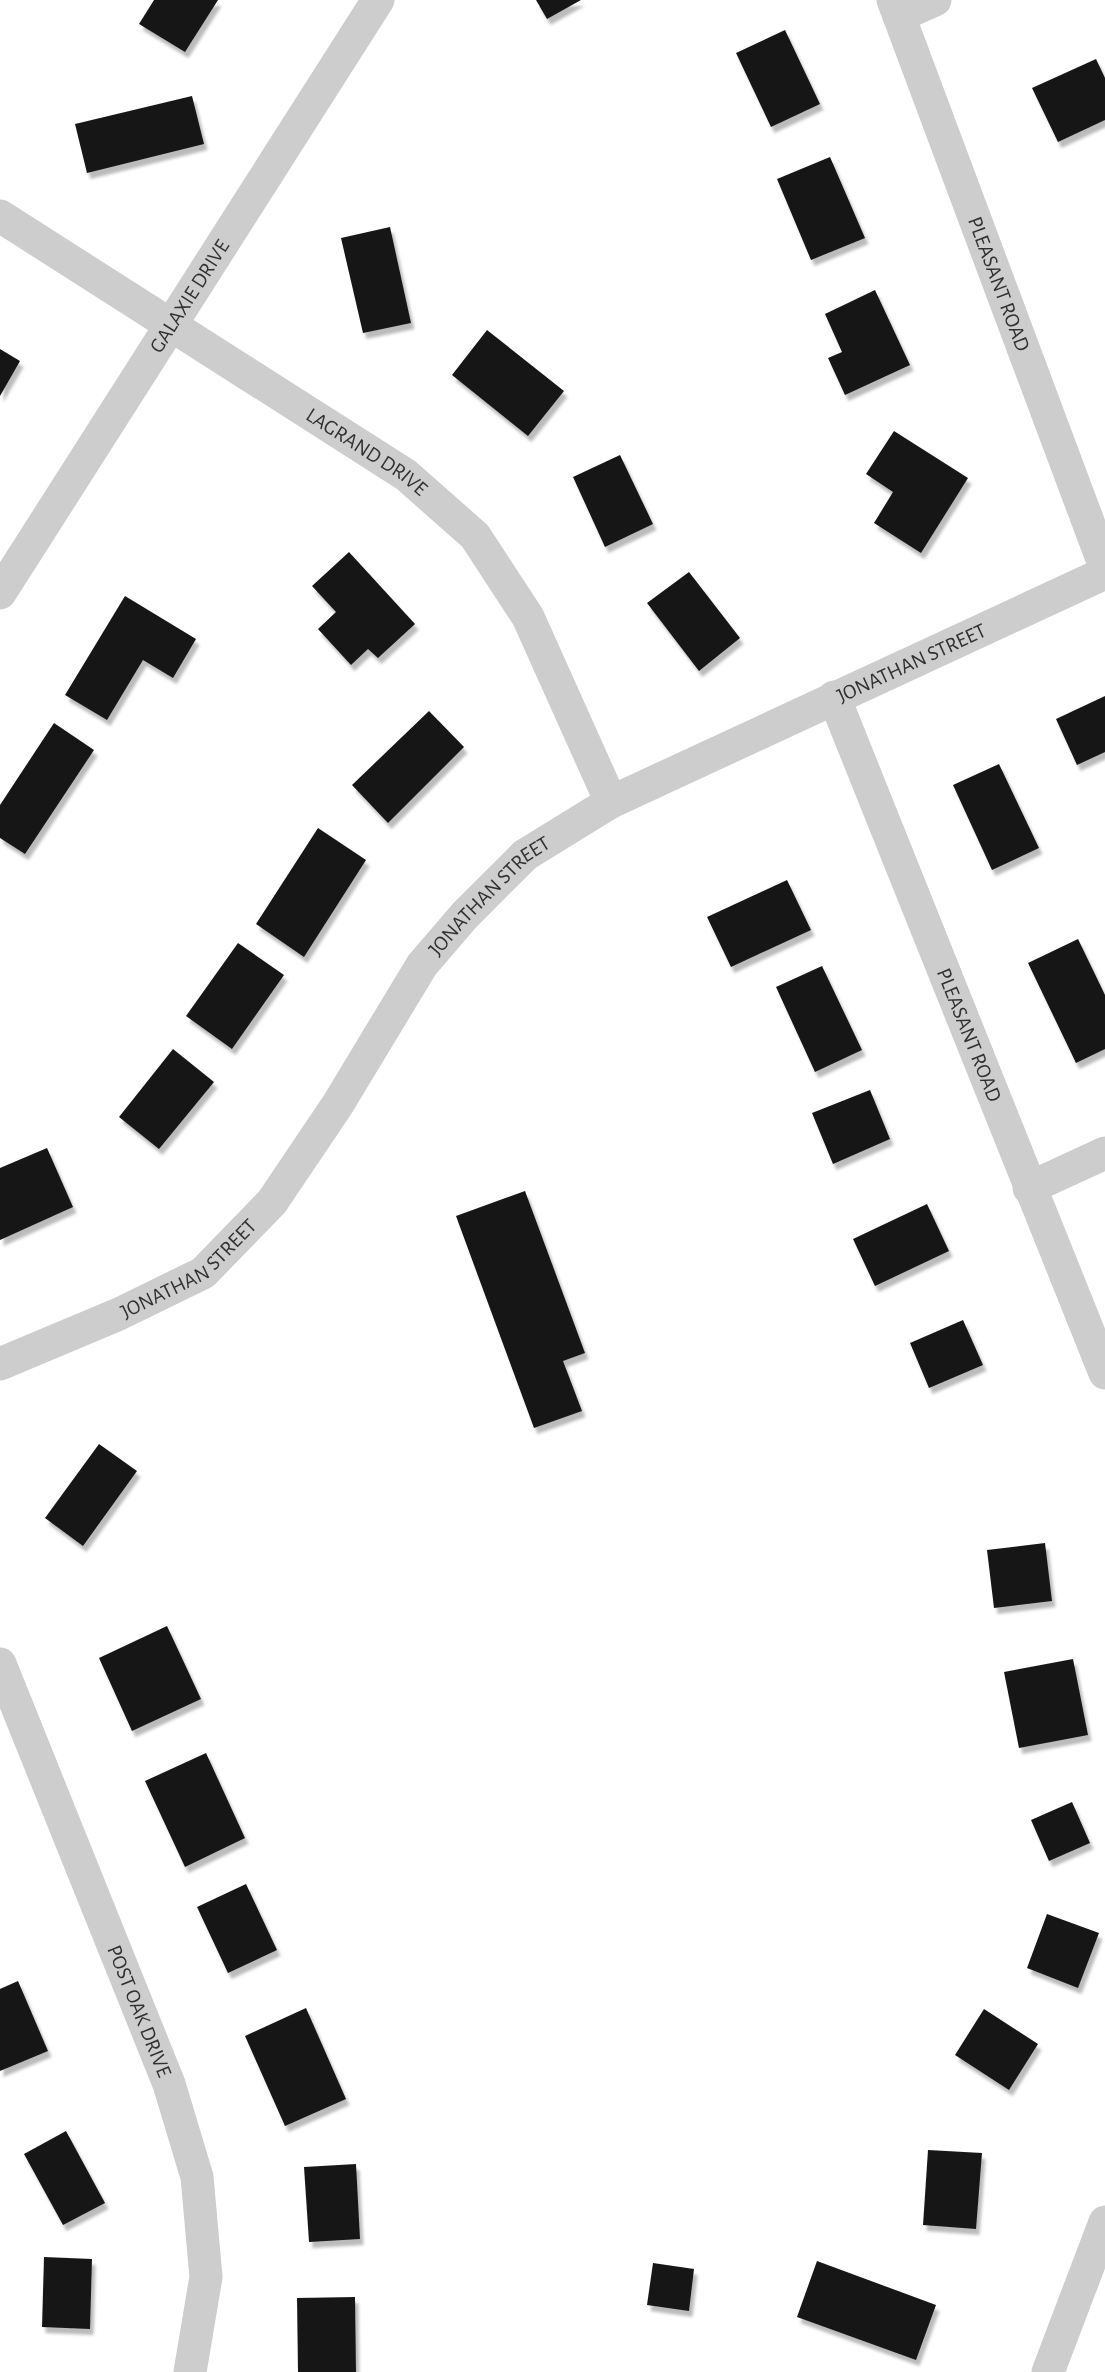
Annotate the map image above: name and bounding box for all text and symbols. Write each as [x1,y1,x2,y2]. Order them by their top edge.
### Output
street label: PLEASANT ROAD [964,214,1034,354]
street label: GALAXIE DRIVE [146,236,233,356]
street label: LAGRAND DRIVE [303,404,432,499]
street label: JONATHAN STREET [834,619,989,706]
street label: JONATHAN STREET [425,832,553,960]
street label: PLEASANT ROAD [933,965,1006,1105]
street label: JONATHAN STREET [117,1215,260,1322]
street label: POST OAK DRIVE [104,1942,176,2080]

